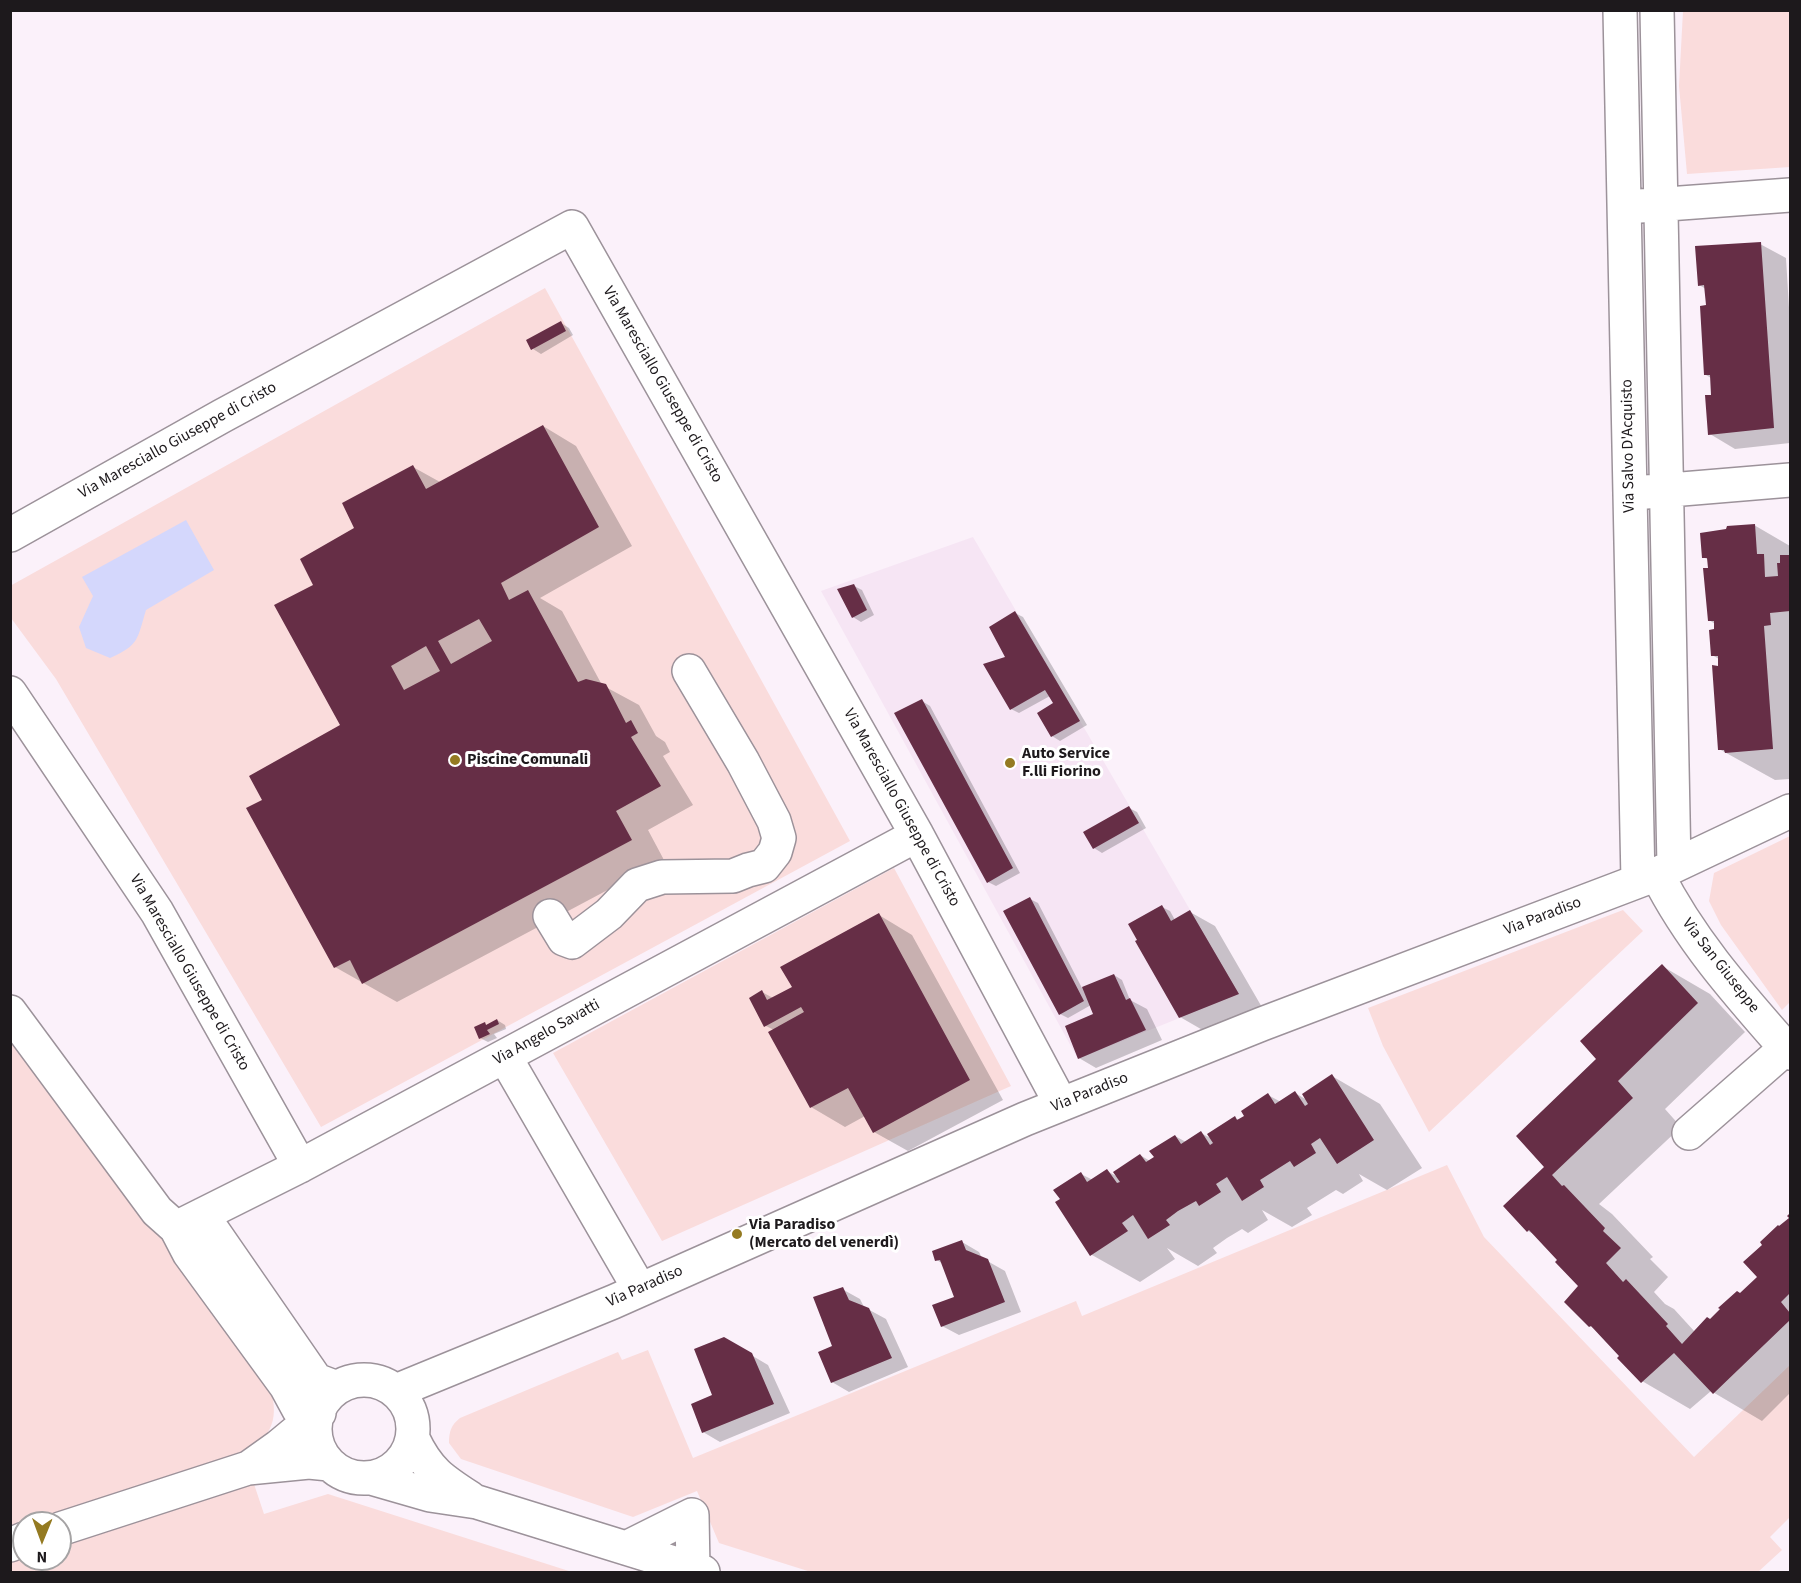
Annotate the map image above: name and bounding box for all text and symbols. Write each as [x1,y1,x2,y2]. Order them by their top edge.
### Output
street label: Via Maresciallo Giuseppe di Cristo [598,283,726,487]
street label: Via Maresciallo Giuseppe di Cristo [76,378,280,504]
street label: Via Salvo D'Acquisto [1618,379,1640,513]
street label: Via Maresciallo Giuseppe di Cristo [838,706,964,910]
place label: Auto Service F.lli Fiorino [1022,744,1110,782]
place label: Piscine Comunali [467,750,588,770]
marker: Piscine Comunali [448,753,462,767]
marker: Auto Service F.lli Fiorino [1003,756,1017,770]
street label: Via Maresciallo Giuseppe di Cristo [125,871,253,1075]
street label: Via Paradiso [1502,893,1584,941]
street label: Via San Giuseppe [1677,915,1763,1017]
street label: Via Angelo Savatti [490,996,604,1070]
street label: Via Paradiso [1049,1069,1131,1117]
place label: Via Paradiso (Mercato del venerdì) [749,1215,899,1253]
marker: Via Paradiso (Mercato del venerdì) [730,1227,744,1241]
street label: Via Paradiso [604,1262,686,1312]
north arrow [12,1511,72,1571]
text: N [36,1546,47,1568]

